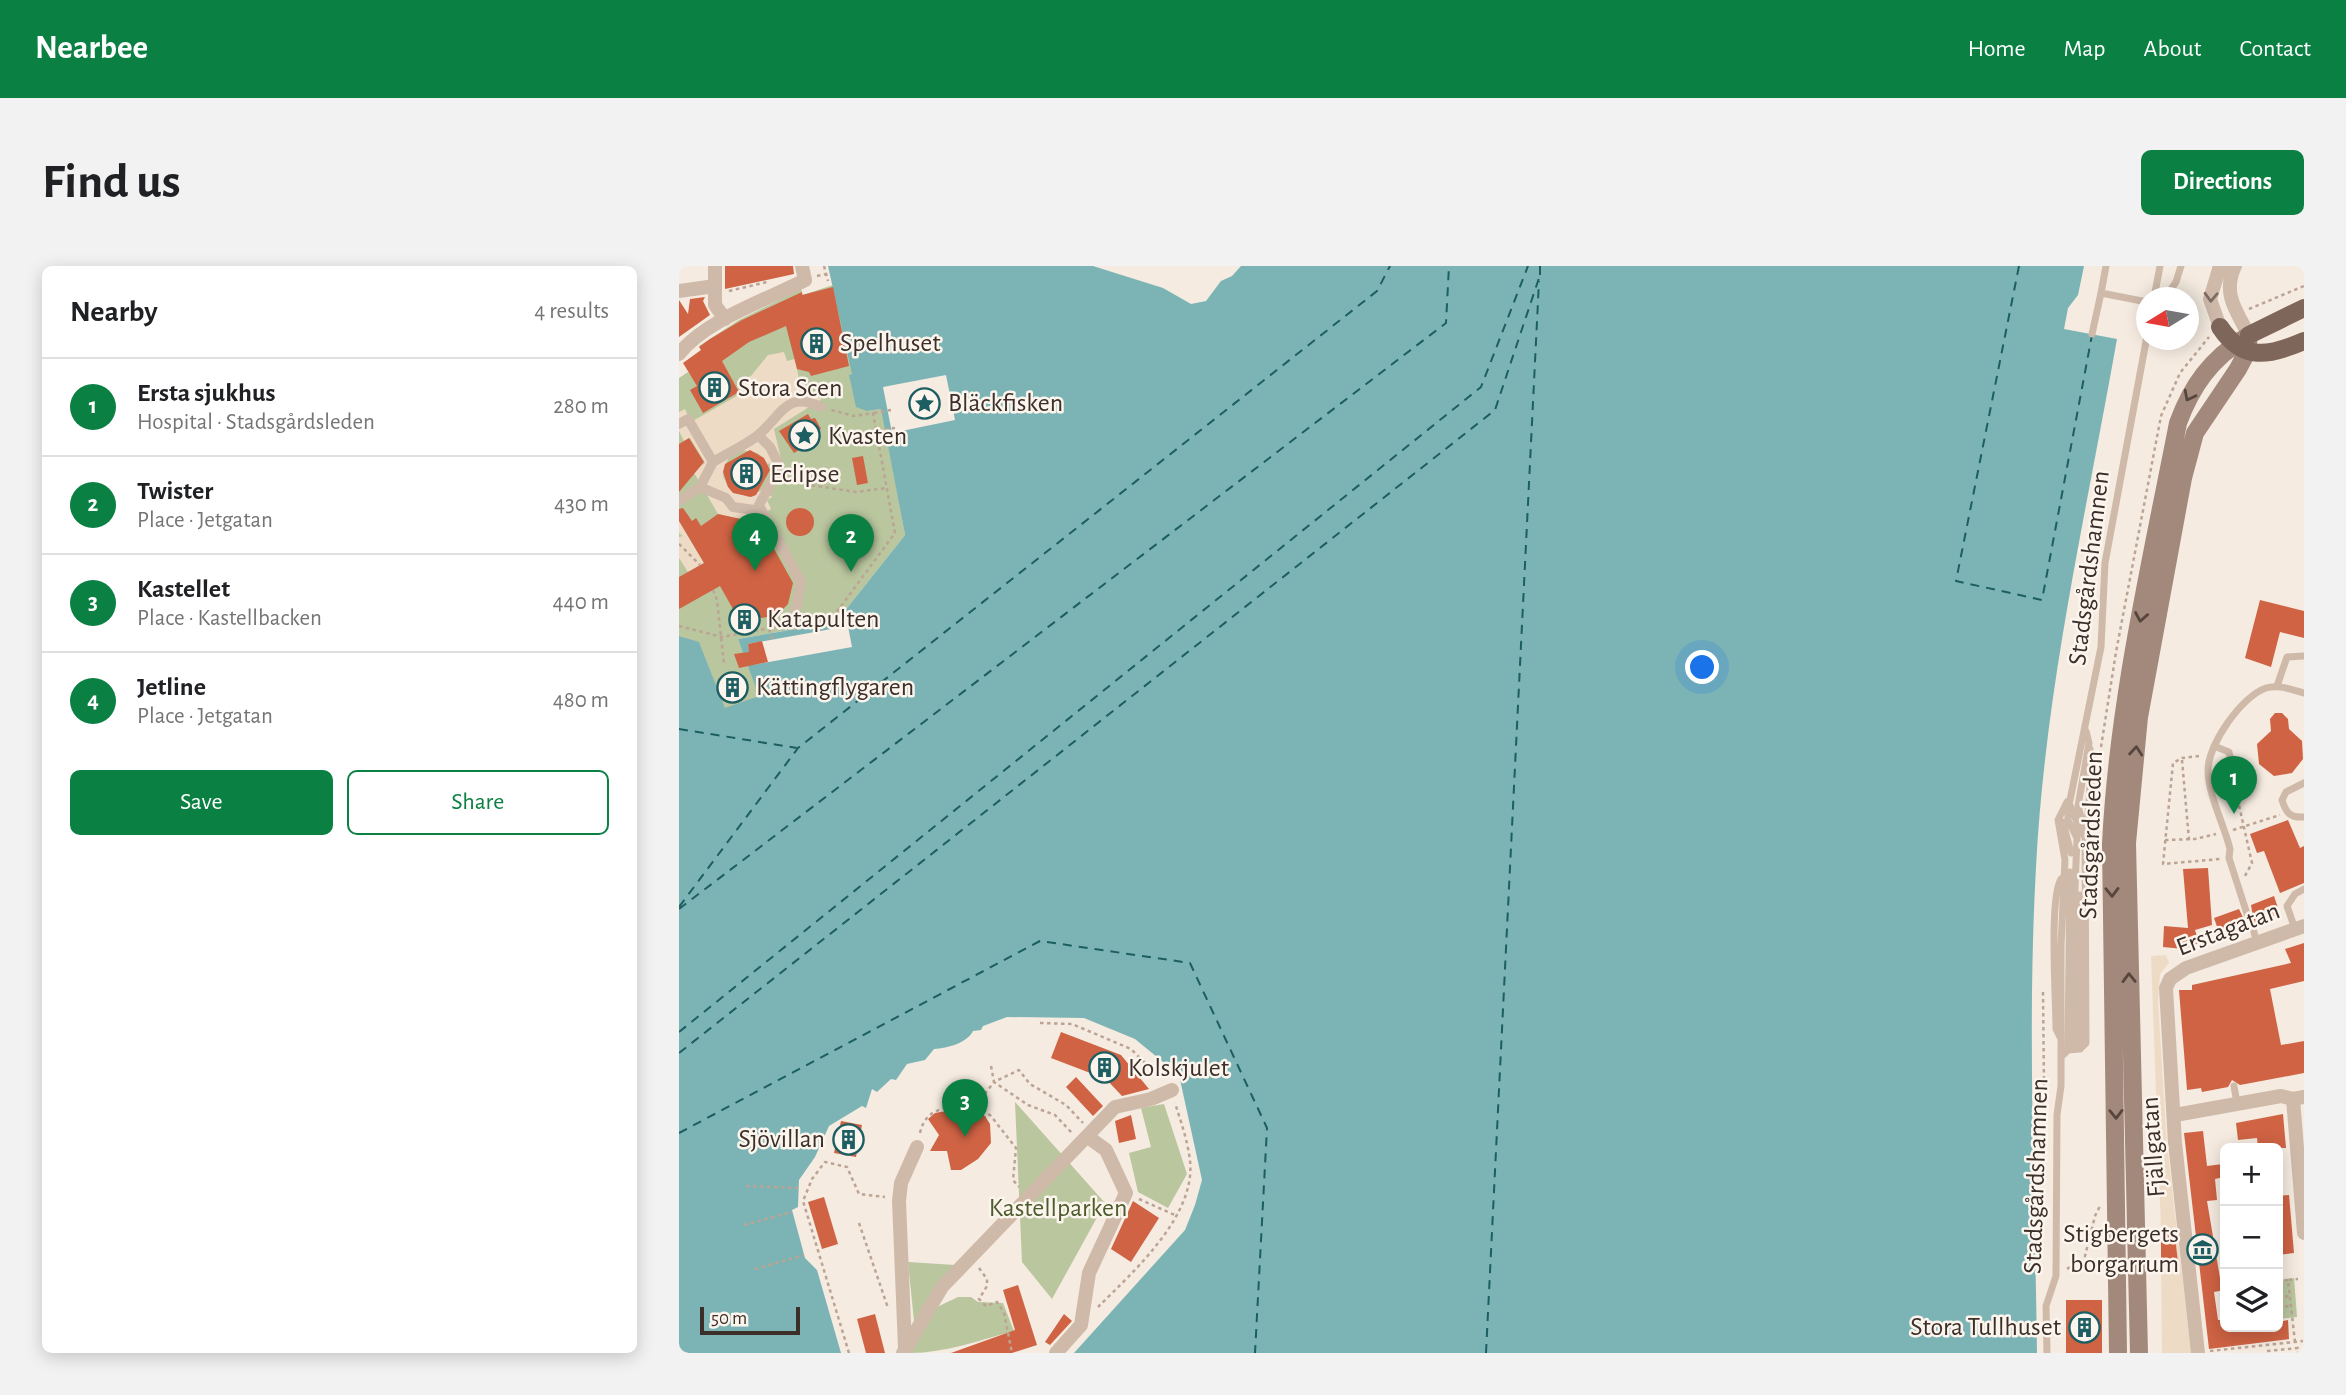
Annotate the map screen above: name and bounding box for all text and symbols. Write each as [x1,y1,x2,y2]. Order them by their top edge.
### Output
text: Nearbee [35,32,148,65]
text: Home [1968,37,2026,61]
text: Map [2064,37,2106,61]
text: About [2144,37,2201,61]
text: Contact [2239,37,2311,61]
button: Directions [2141,150,2304,215]
text: Find us [42,158,181,207]
north arrow [2136,287,2199,350]
one-way arrow [2204,292,2219,303]
text: Nearby [70,297,158,327]
text: 4 results [534,300,609,323]
building icon: Spelhuset [800,326,834,360]
place label: Spelhuset [840,330,941,356]
building icon: Stora Scen [698,371,732,405]
place label: Stora Scen [738,375,842,401]
text: Ersta sjukhus [137,380,275,406]
place icon: Bläckfisken [908,386,942,420]
one-way arrow [2184,389,2198,401]
place label: Bläckfisken [948,390,1063,416]
text: 1 [89,395,97,418]
text: 280 m [553,395,609,418]
text: Hospital · Stadsgårdsleden [137,411,375,434]
place icon: Kvasten [788,419,822,453]
place label: Kvasten [828,423,907,449]
building icon: Eclipse [730,457,764,491]
place label: Eclipse [770,461,839,487]
street label: Stadsgårdshamnen [2064,469,2114,667]
text: Twister [137,478,213,504]
text: 2 [88,493,98,516]
text: 430 m [554,493,609,516]
text: Place · Jetgatan [137,509,273,532]
pin: 4 [732,513,778,571]
pin: 2 [828,514,874,572]
text: Kastellet [137,576,230,602]
text: 3 [88,591,98,614]
text: 440 m [553,591,609,614]
building icon: Katapulten [727,602,761,636]
place label: Katapulten [767,606,880,632]
text: Place · Kastellbacken [137,607,322,630]
one-way arrow [2134,611,2149,623]
your location [1685,650,1719,684]
building icon: Kättingflygaren [716,670,750,704]
text: Jetline [137,674,206,700]
place label: Kättingflygaren [756,674,914,700]
text: 4 [87,689,99,712]
text: 480 m [553,689,609,712]
text: Place · Jetgatan [137,705,273,728]
one-way arrow [2128,745,2143,756]
street label: Stadsgårdsleden [2075,750,2107,920]
pin: 1 [2211,756,2257,814]
button: Save [70,770,333,835]
button: Share [347,770,609,835]
one-way arrow [2104,887,2120,897]
street label: Erstagatan [2173,897,2283,961]
one-way arrow [2121,972,2137,982]
building icon: Kolskjulet [1088,1051,1122,1085]
place label: Kolskjulet [1128,1055,1229,1081]
street label: Stadsgårdshamnen [2020,1078,2052,1274]
pin: 3 [942,1079,988,1137]
street label: Fjällgatan [2137,1096,2169,1198]
one-way arrow [2108,1110,2124,1120]
building icon: Sjövillan [831,1122,865,1156]
place label: Sjövillan [738,1126,825,1152]
map controls [2220,1143,2283,1332]
button: + [2220,1143,2283,1206]
park label: Kastellparken [989,1195,1127,1221]
button: − [2220,1206,2283,1269]
place label: Stigbergets borgarrum [2063,1221,2179,1277]
museum icon: Stigbergets borgarrum [2185,1232,2219,1266]
button: layers [2220,1269,2283,1332]
scale bar [700,1304,800,1336]
text: 50 m [711,1309,747,1328]
building icon: Stora Tullhuset [2067,1310,2101,1344]
place label: Stora Tullhuset [1910,1314,2061,1340]

